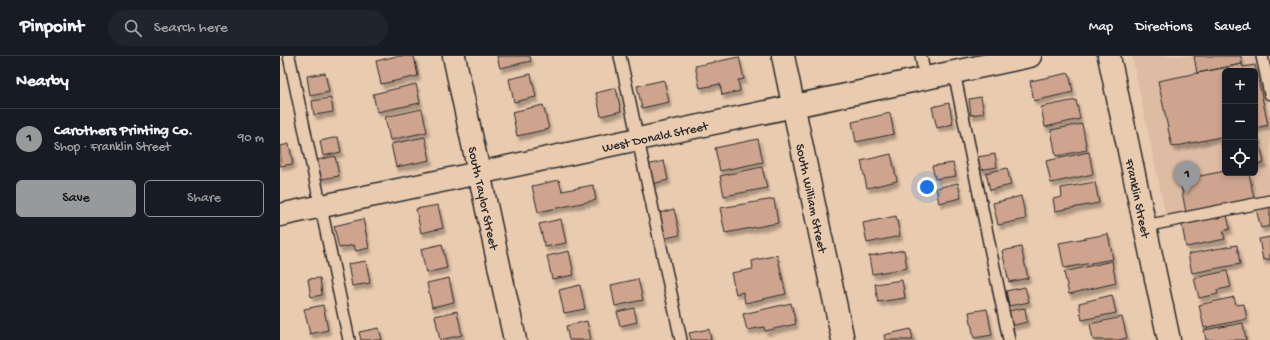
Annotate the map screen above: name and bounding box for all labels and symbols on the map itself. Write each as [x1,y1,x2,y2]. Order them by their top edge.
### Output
street label: West Donald Street [601,119,711,157]
street label: South William Street [791,143,829,256]
street label: South Taylor Street [464,145,501,253]
street label: Franklin Street [1121,157,1152,241]
pin: 1 [1174,161,1200,194]
your location [917,177,937,197]

